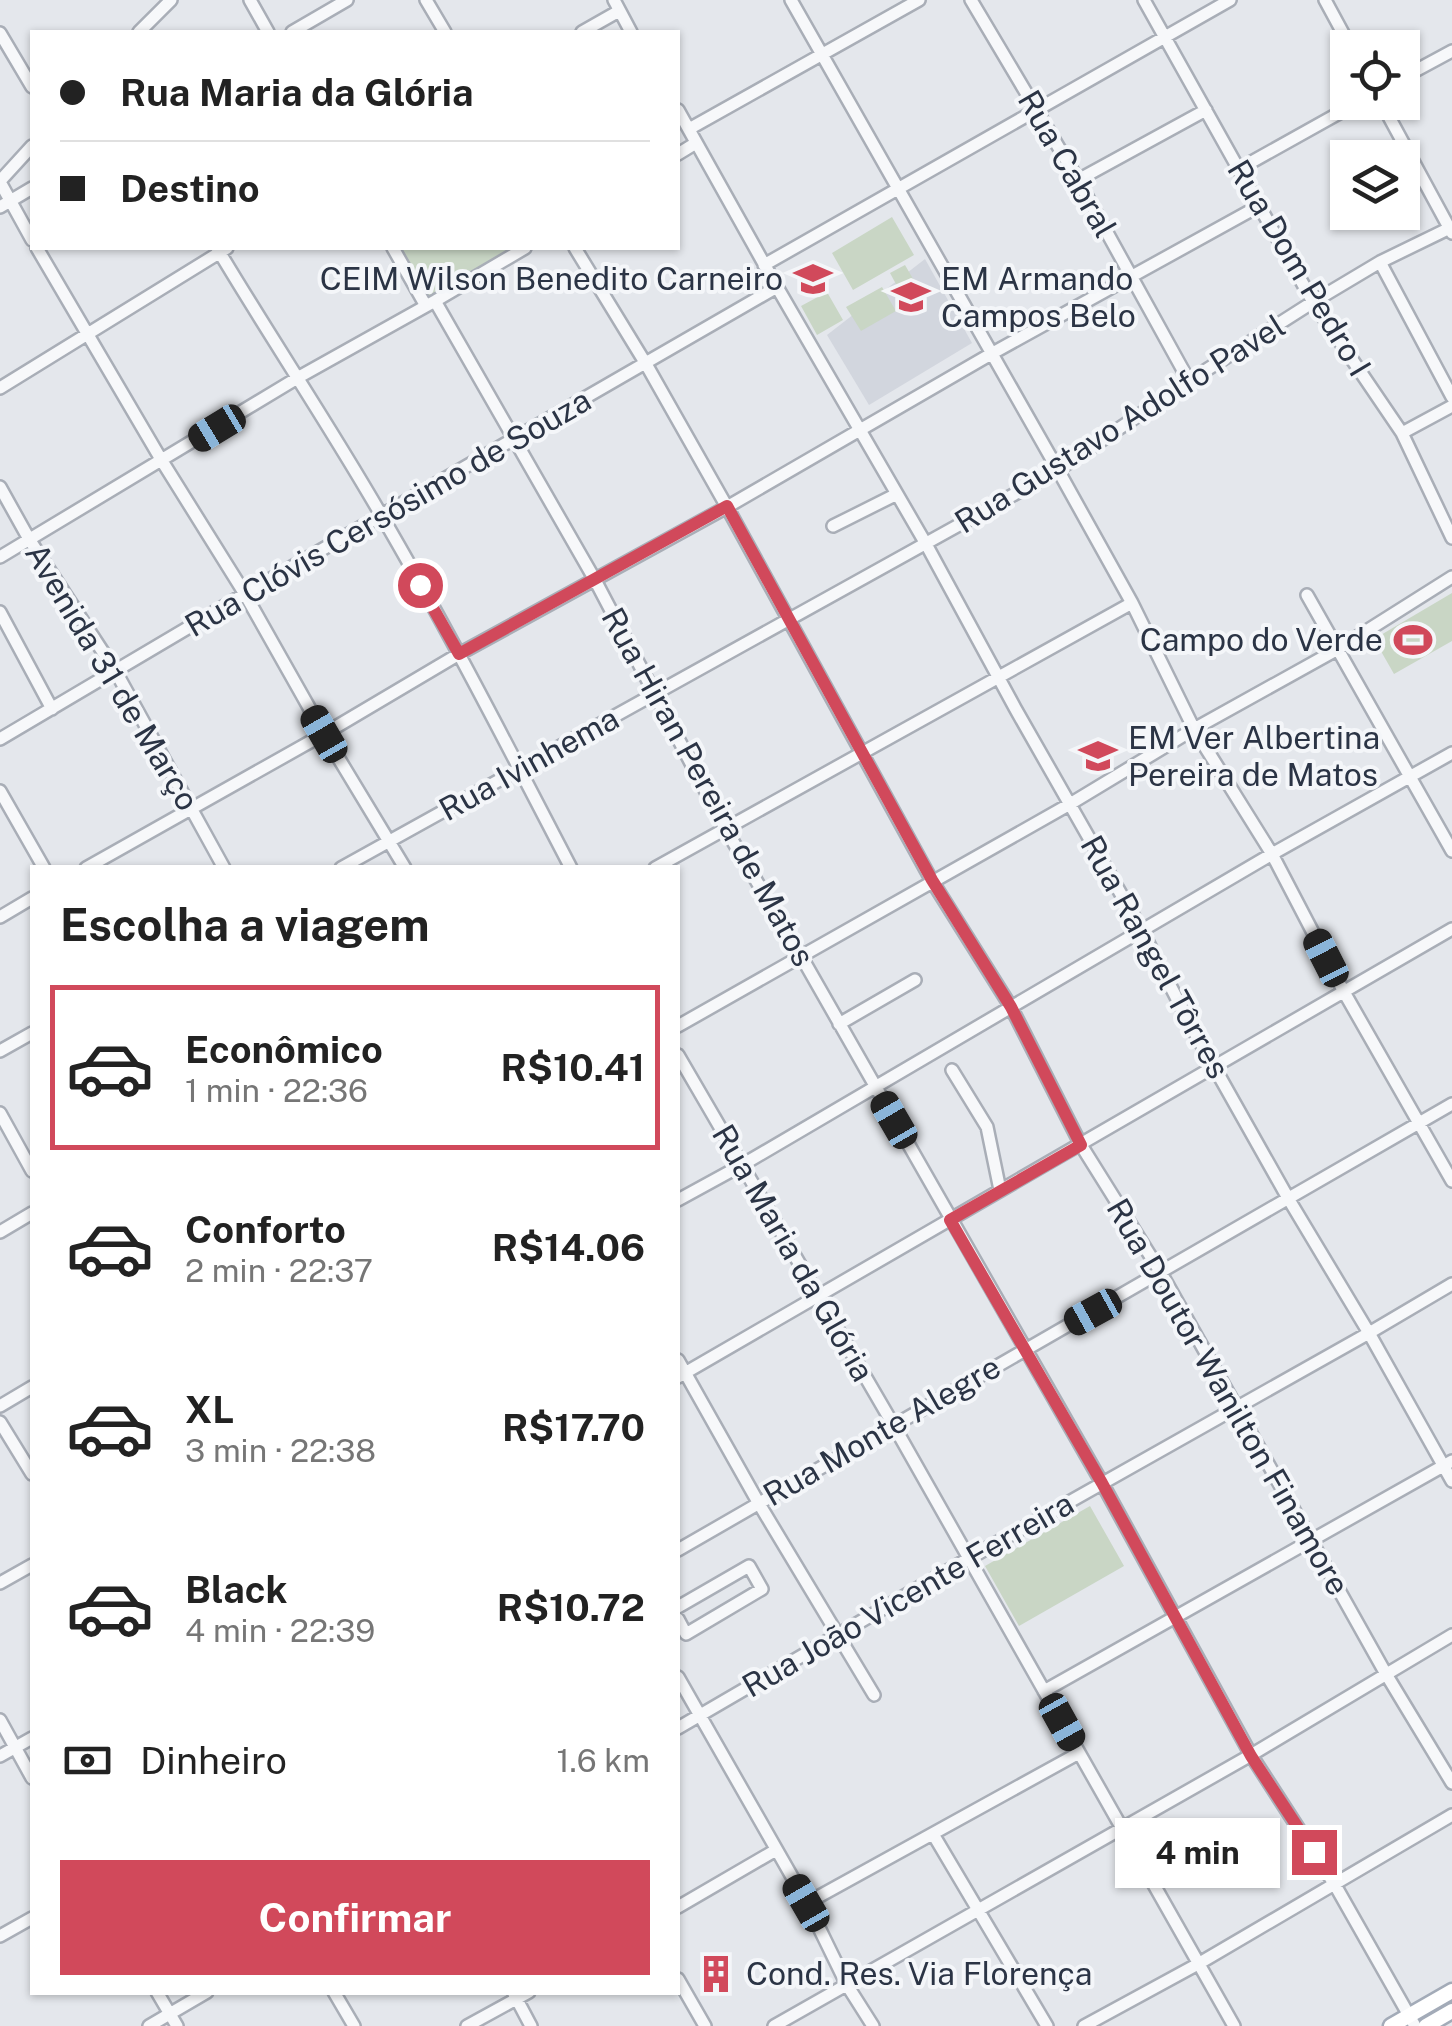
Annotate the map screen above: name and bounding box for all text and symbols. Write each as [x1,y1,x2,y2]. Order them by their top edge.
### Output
map controls [1330,30,1420,230]
button: locate [1330,30,1420,120]
text: Rua Maria da Glória [120,70,474,115]
street label: Rua Cabral [1011,84,1124,244]
button: layers [1330,140,1420,230]
street label: Rua Dom Pedro I [1220,153,1379,383]
text: Destino [120,166,260,211]
school or university icon: CEIM Wilson Benedito Carneiro [792,258,834,300]
place label: CEIM Wilson Benedito Carneiro [320,260,783,297]
place label: EM Armando Campos Belo [941,260,1136,334]
school or university icon: EM Armando Campos Belo [890,276,932,318]
street label: Rua Gustavo Adolfo Pavel [948,307,1291,540]
street label: Rua Clóvis Cersósimo de Souza [178,381,597,644]
car [184,400,250,456]
street label: Avenida 31 de Março [18,537,207,817]
route start [398,563,443,608]
street label: Rua Hiran Pereira de Matos [594,601,823,972]
sports icon: Campo do Verde [1392,619,1434,661]
place label: Campo do Verde [1140,621,1383,658]
street label: Rua Ivinhema [433,699,625,828]
car [296,701,352,767]
place label: EM Ver Albertina Pereira de Matos [1128,719,1380,793]
school or university icon: EM Ver Albertina Pereira de Matos [1077,735,1119,777]
street label: Rua Rangel Tôrres [1073,829,1237,1085]
text: Escolha a viagem [60,898,430,951]
car [1299,924,1353,992]
icon: car [65,1023,155,1113]
text: Econômico [185,1027,383,1072]
text: R$10.41 [501,1045,645,1090]
text: 1 min · 22:36 [185,1072,368,1109]
car [866,1087,922,1153]
street label: Rua Maria da Glória [705,1118,882,1388]
street label: Rua Doutor Wanilton Finamore [1100,1192,1357,1602]
icon: car [65,1203,155,1293]
text: Conforto [185,1207,346,1252]
text: R$14.06 [492,1225,645,1270]
text: 2 min · 22:37 [185,1252,373,1289]
car [1059,1284,1127,1340]
street label: Rua Monte Alegre [757,1348,1007,1513]
icon: car [65,1383,155,1473]
text: XL [185,1387,234,1432]
text: R$17.70 [502,1405,645,1450]
text: 3 min · 22:38 [185,1432,376,1469]
street label: Rua João Vicente Ferreira [736,1485,1080,1705]
icon: car [65,1563,155,1653]
text: Black [185,1567,288,1612]
text: R$10.72 [497,1585,645,1630]
text: 4 min · 22:39 [185,1612,375,1649]
car [1034,1688,1090,1756]
icon: cash [60,1733,115,1788]
text: Dinheiro [140,1738,287,1783]
text: 1.6 km [556,1742,650,1779]
callout: 4 min [1114,1817,1279,1887]
route end [1292,1830,1337,1875]
text: 4 min [1155,1834,1240,1871]
button: Confirmar [60,1860,650,1975]
car [778,1870,834,1936]
building icon: Cond. Res. Via Florença [695,1953,737,1995]
place label: Cond. Res. Via Florença [746,1955,1092,1992]

